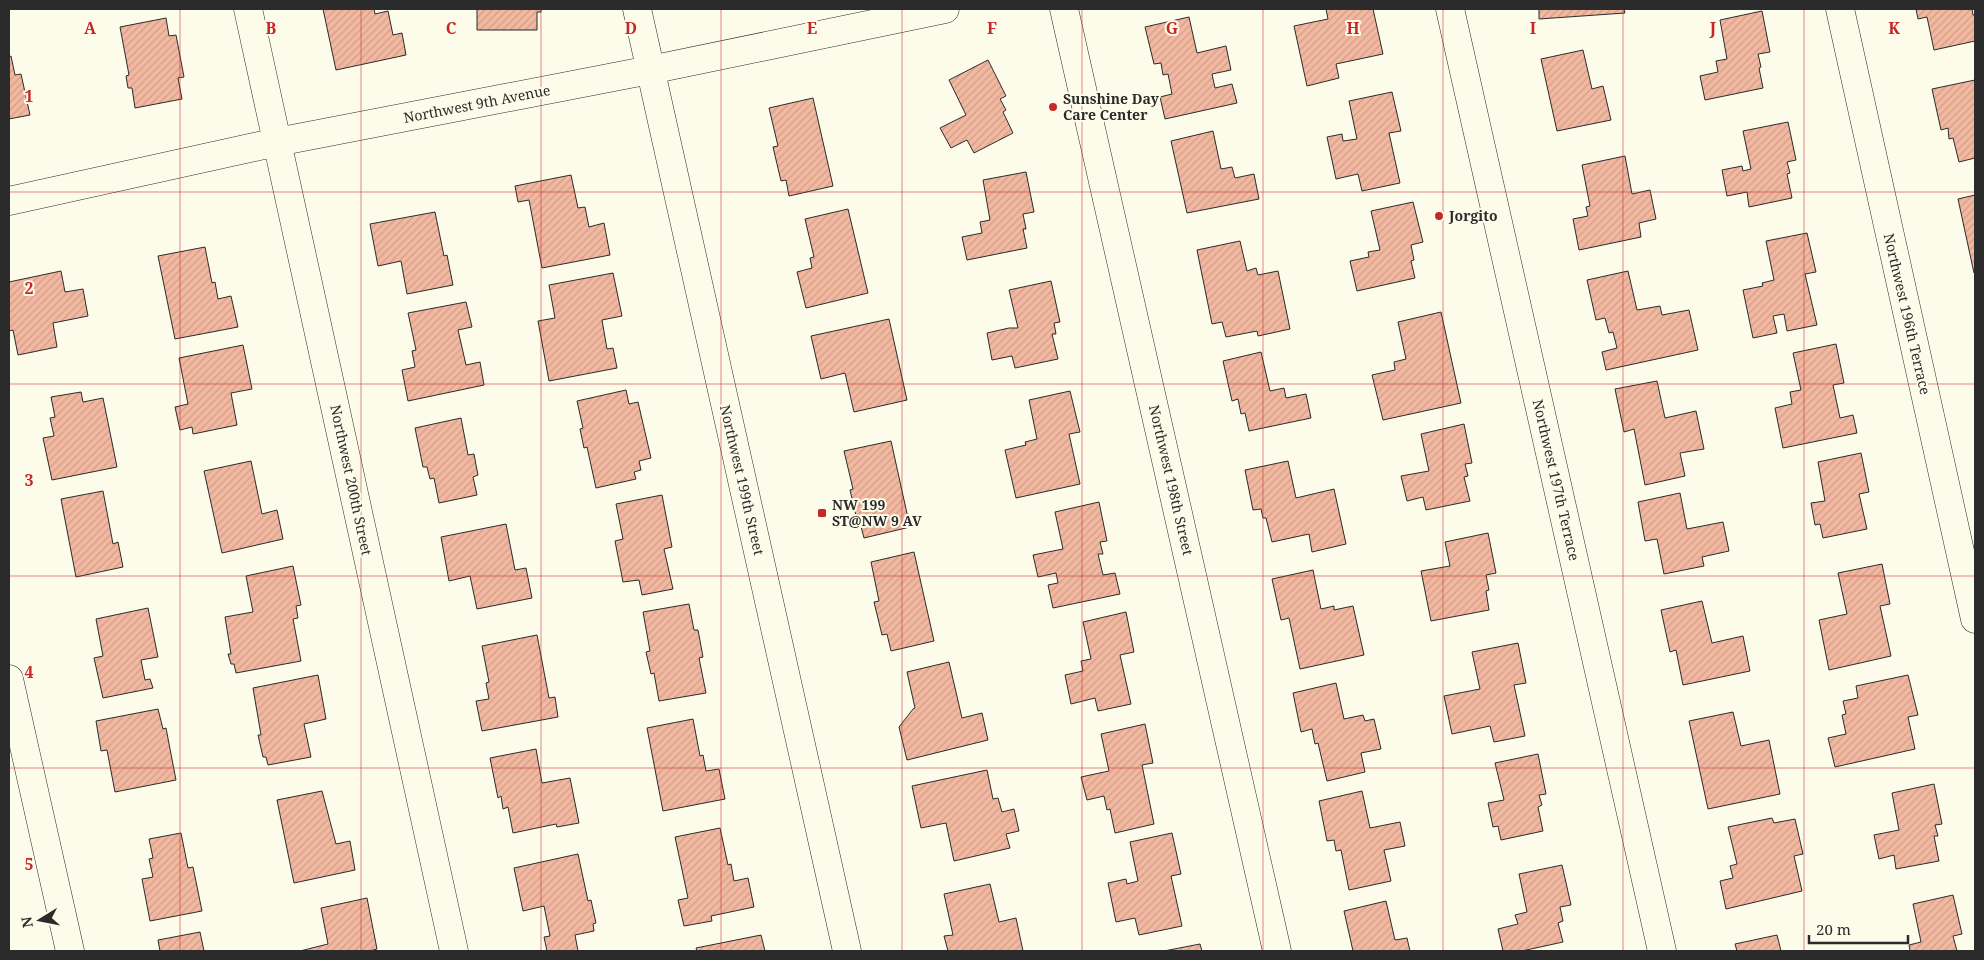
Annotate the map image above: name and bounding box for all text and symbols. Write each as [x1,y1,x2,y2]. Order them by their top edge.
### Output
text: A [84,17,97,39]
text: B [266,17,277,39]
text: C [446,17,457,39]
text: D [625,17,637,39]
text: E [807,17,817,39]
text: F [987,17,997,39]
text: G [1166,17,1178,39]
text: H [1346,17,1360,39]
text: I [1530,17,1536,39]
text: J [1709,17,1717,39]
text: K [1888,17,1900,39]
street label: Northwest 9th Avenue [402,80,552,127]
text: 1 [24,85,34,107]
place label: Sunshine Day Care Center [1063,89,1160,124]
marker: Sunshine Day Care Center [1047,101,1059,113]
place label: Jorgito [1448,206,1498,225]
marker: Jorgito [1433,210,1445,222]
street label: Northwest 196th Terrace [1880,231,1935,396]
text: 2 [24,277,34,299]
street label: Northwest 197th Terrace [1529,397,1584,562]
street label: Northwest 200th Street [326,403,377,557]
street label: Northwest 199th Street [716,403,769,557]
street label: Northwest 198th Street [1145,403,1198,557]
text: 3 [24,469,34,491]
place label: NW 199 ST@NW 9 AV [832,495,922,530]
marker: NW 199 ST@NW 9 AV [816,507,828,519]
text: 4 [24,661,34,683]
text: 5 [24,853,34,875]
north arrow [15,895,65,945]
scale bar [1809,912,1908,944]
text: N [16,915,37,929]
text: 20 m [1816,919,1851,939]

